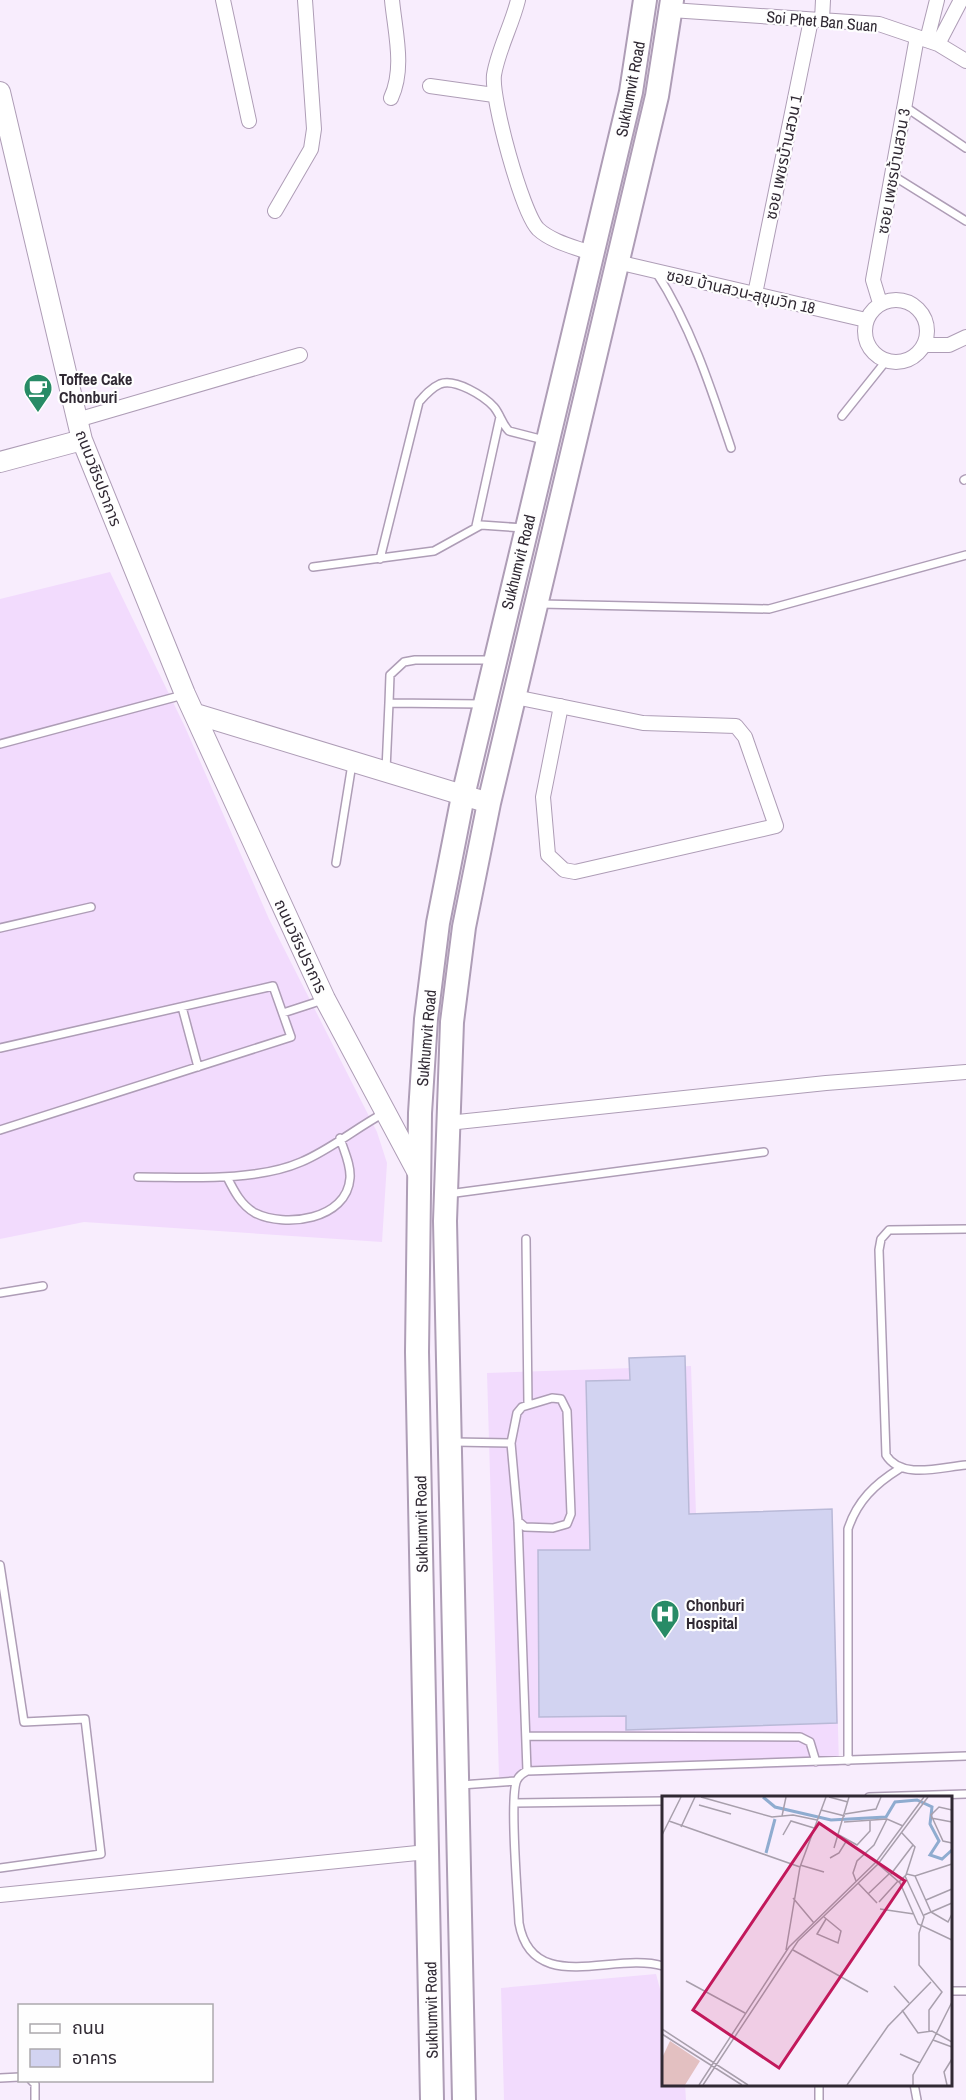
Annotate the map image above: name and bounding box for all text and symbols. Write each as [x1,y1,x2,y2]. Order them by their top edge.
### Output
street label: Soi Phet Ban Suan [765,5,879,37]
street label: Sukhumvit Road [610,39,650,139]
street label: ซอย เพชรบ้านสวน 1 [759,92,807,221]
street label: ซอย เพชรบ้านสวน 3 [871,106,915,236]
street label: ซอย บ้านสวน-สุขุมวิท 18 [664,263,818,319]
place label: Toffee Cake Chonburi [59,368,132,408]
cafe icon: Toffee Cake Chonburi [22,372,54,414]
street label: ถนนวชิรปราการ [71,427,128,530]
street label: Sukhumvit Road [496,512,540,612]
street label: ถนนวชิรปราการ [270,895,333,997]
street label: Sukhumvit Road [411,989,441,1087]
street label: Sukhumvit Road [409,1475,433,1573]
place label: Chonburi Hospital [686,1594,744,1634]
hospital icon: Chonburi Hospital [649,1598,681,1640]
inset map [662,1796,951,2085]
street label: Sukhumvit Road [419,1961,443,2059]
legend [18,2004,213,2082]
text: ถนน [72,2015,105,2040]
text: อาคาร [72,2045,117,2070]

